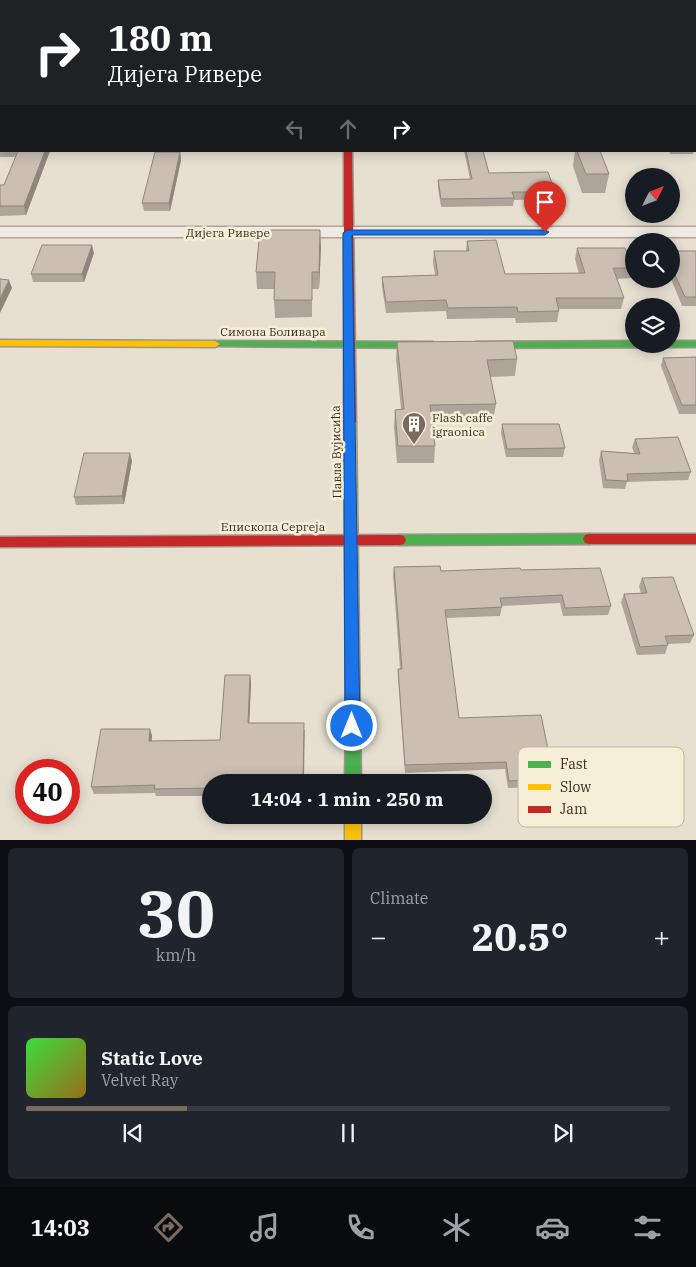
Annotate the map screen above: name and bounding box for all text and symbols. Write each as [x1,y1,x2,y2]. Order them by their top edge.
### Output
text: 180 m [108,15,213,61]
icon: right [25,20,90,85]
text: Дијега Ривере [108,59,262,88]
icon: left [281,115,309,143]
icon: ahead [334,115,362,143]
icon: right [387,115,415,143]
north arrow [625,168,680,222]
map controls [625,168,680,353]
pin [524,181,566,232]
icon: arrive [531,188,559,216]
street label: Дијега Ривере [186,225,270,240]
button: search [625,233,680,288]
button: layers [625,298,680,353]
street label: Симона Боливара [220,324,326,339]
street label: Павла Вујисића [328,405,344,499]
place label: Flash caffe igraonica [432,410,493,439]
building icon: Flash caffe igraonica [401,411,427,445]
street label: Епископа Сергеја [221,519,326,534]
position arrow [325,699,377,751]
legend [518,747,684,827]
text: Fast [560,755,588,773]
speed limit sign: 40 [15,759,80,824]
text: Slow [560,778,591,796]
text: 14:04 · 1 min · 250 m [251,787,443,811]
text: Jam [560,800,587,818]
text: 30 [137,870,215,955]
text: Climate [370,888,428,908]
text: 20.5° [472,912,568,961]
text: − [370,918,387,955]
text: + [653,918,670,955]
text: km/h [156,945,196,965]
text: Static Love [101,1046,203,1070]
text: Velvet Ray [101,1070,178,1090]
icon: previous [119,1119,147,1147]
icon: pause [334,1119,362,1147]
icon: next [549,1119,577,1147]
icon: directions [151,1210,186,1245]
icon: music [247,1210,282,1245]
icon: phone [343,1210,378,1245]
icon: climate [439,1210,474,1245]
icon: car [535,1210,570,1245]
icon: filters [630,1210,665,1245]
text: 14:03 [30,1213,90,1242]

